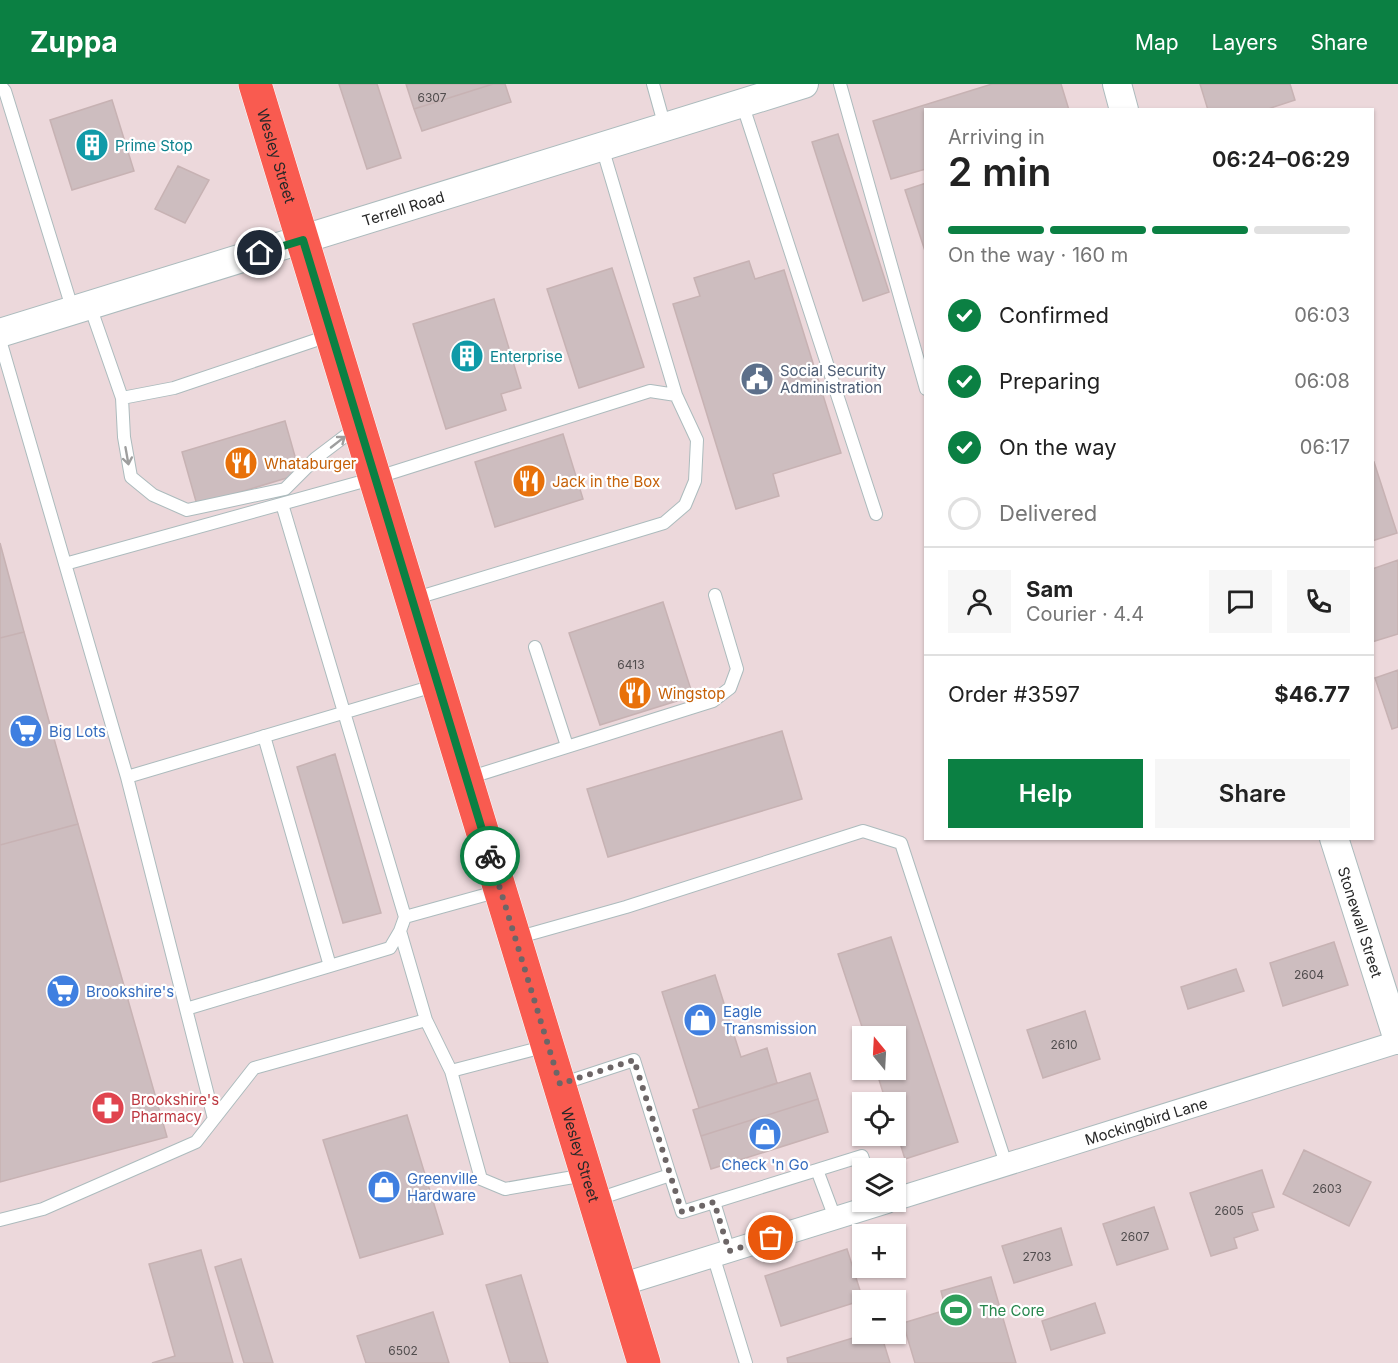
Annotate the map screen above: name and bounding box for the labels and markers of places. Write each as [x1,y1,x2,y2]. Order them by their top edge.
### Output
building icon: Prime Stop [74,127,110,163]
place label: Prime Stop [115,136,193,155]
pin [234,227,285,278]
building icon: Enterprise [449,338,485,374]
place label: Enterprise [490,347,563,366]
public building icon: Social Security Administration [739,361,775,397]
place label: Social Security Administration [780,361,887,397]
restaurant icon: Whataburger [223,445,259,481]
place label: Whataburger [264,454,357,473]
restaurant icon: Jack in the Box [511,463,547,499]
place label: Jack in the Box [552,472,660,491]
restaurant icon: Wingstop [617,675,653,711]
place label: Wingstop [658,684,725,703]
supermarket icon: Big Lots [8,713,44,749]
place label: Big Lots [49,722,106,741]
supermarket icon: Brookshire's [45,973,81,1009]
place label: Brookshire's [86,982,174,1001]
shop icon: Eagle Transmission [682,1002,718,1038]
place label: Eagle Transmission [723,1002,817,1038]
pharmacy icon: Brookshire's Pharmacy [90,1090,126,1126]
place label: Brookshire's Pharmacy [131,1090,219,1126]
shop icon: Check 'n Go [747,1116,783,1152]
place label: Check 'n Go [721,1155,809,1174]
shop icon: Greenville Hardware [366,1169,402,1205]
place label: Greenville Hardware [407,1169,478,1205]
pin [745,1212,796,1263]
sports icon: The Core [938,1292,974,1328]
place label: The Core [979,1301,1045,1320]

